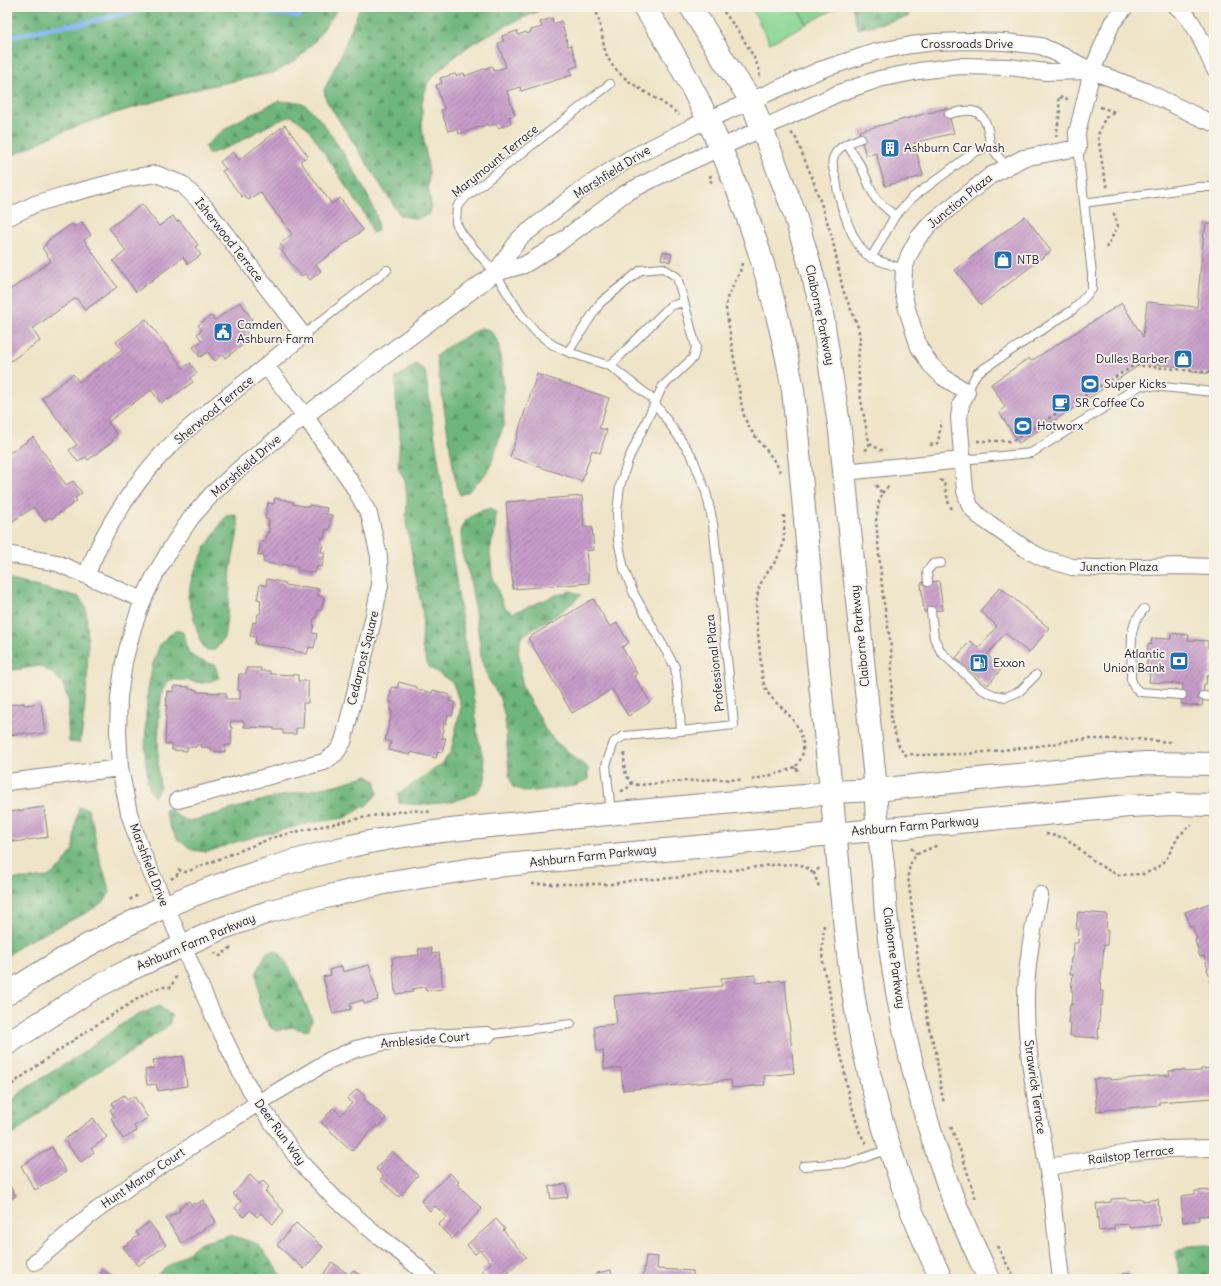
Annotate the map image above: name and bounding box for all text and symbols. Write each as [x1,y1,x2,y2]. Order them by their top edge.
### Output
street label: Crossroads Drive [921,36,1013,51]
street label: Marymount Terrace [448,121,541,200]
building icon: Ashburn Car Wash [879,137,901,159]
place label: Ashburn Car Wash [904,140,1005,155]
street label: Marshfield Drive [571,142,653,201]
street label: Junction Plaza [924,170,995,231]
street label: Isherwood Terrace [192,195,267,285]
shop icon: NTB [992,249,1014,271]
place label: NTB [1017,252,1040,267]
street label: Claiborne Parkway [802,263,838,367]
place label: Camden Ashburn Farm [237,317,314,346]
public building icon: Camden Ashburn Farm [212,321,234,343]
shop icon: Dulles Barber [1172,348,1194,370]
place label: Dulles Barber [1096,351,1169,366]
street label: Sherwood Terrace [171,372,256,447]
sports icon: Super Kicks [1079,373,1101,395]
place label: Super Kicks [1104,376,1167,391]
cafe icon: SR Coffee Co [1050,392,1072,414]
place label: SR Coffee Co [1075,395,1145,410]
sports icon: Hotworx [1012,415,1034,437]
place label: Hotworx [1037,418,1083,433]
street label: Marshfield Drive [208,431,284,500]
street label: Junction Plaza [1080,559,1158,574]
street label: Claiborne Parkway [847,584,872,688]
street label: Cedarpost Square [344,609,382,707]
street label: Professional Plaza [702,614,727,712]
place label: Atlantic Union Bank [1103,646,1165,675]
bank icon: Atlantic Union Bank [1168,650,1190,672]
fuel station icon: Exxon [968,652,990,674]
place label: Exxon [993,655,1025,670]
street label: Ashburn Farm Parkway [851,812,979,839]
street label: Marshfield Drive [127,821,172,908]
street label: Ashburn Farm Parkway [529,841,657,870]
street label: Claiborne Parkway [880,906,909,1010]
street label: Ashburn Farm Parkway [134,910,257,973]
street label: Ambleside Court [380,1028,470,1051]
street label: Strawrick Terrace [1021,1039,1050,1135]
street label: Deer Run Way [252,1096,309,1168]
street label: Railstop Terrace [1087,1142,1175,1167]
street label: Hunt Manor Court [98,1144,187,1211]

